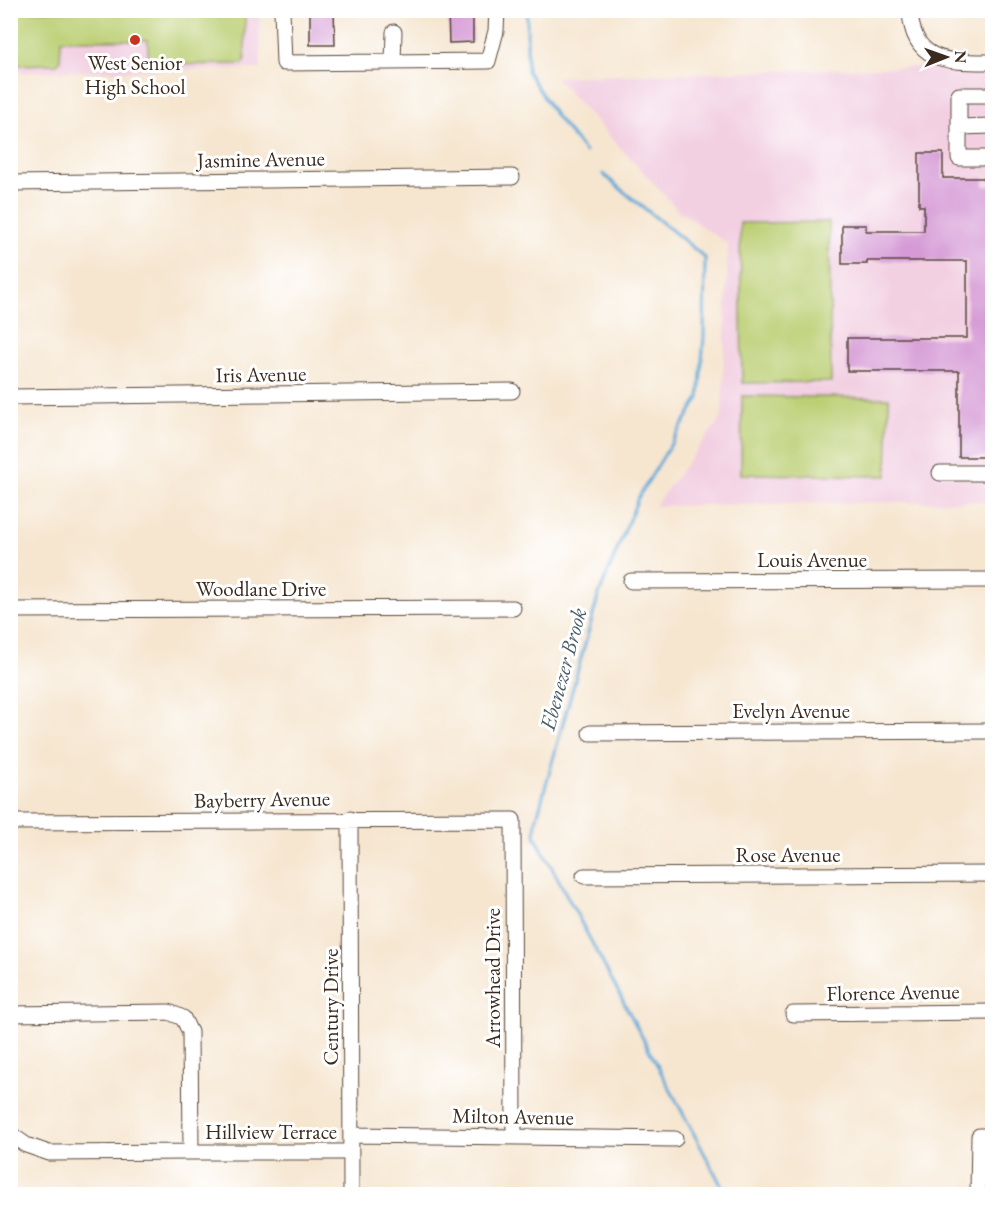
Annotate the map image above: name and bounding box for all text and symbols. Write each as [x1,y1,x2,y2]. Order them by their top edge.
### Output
north arrow [916,27,976,87]
marker: West Senior High School [128,33,142,47]
place label: West Senior High School [85,49,185,100]
text: N [950,50,971,63]
street label: Jasmine Avenue [195,144,325,174]
street label: Iris Avenue [215,360,307,388]
street label: Louis Avenue [757,546,867,573]
street label: Woodlane Drive [196,575,326,602]
water label: Ebenezer Brook [532,605,593,734]
street label: Evelyn Avenue [732,697,850,724]
street label: Bayberry Avenue [194,784,330,814]
street label: Rose Avenue [736,841,840,868]
street label: Arrowhead Drive [479,908,506,1049]
street label: Century Drive [317,948,344,1066]
street label: Florence Avenue [826,977,960,1007]
street label: Milton Avenue [452,1101,574,1131]
street label: Hillview Terrace [205,1118,337,1145]

